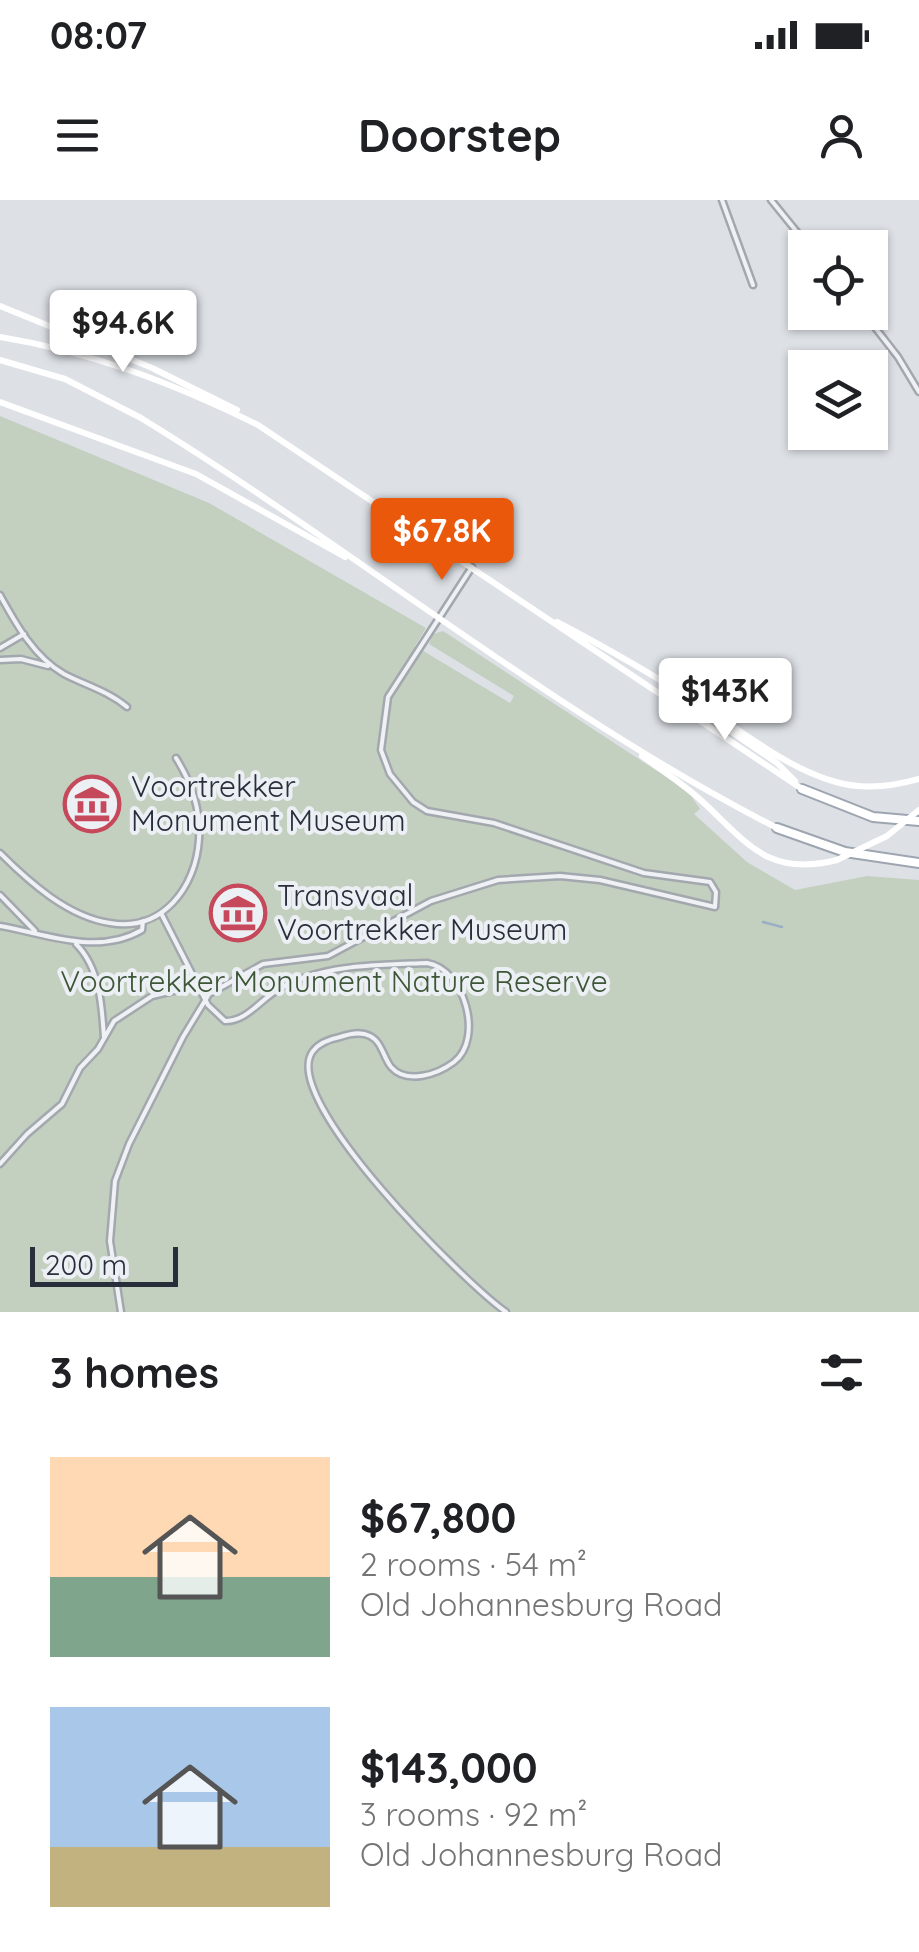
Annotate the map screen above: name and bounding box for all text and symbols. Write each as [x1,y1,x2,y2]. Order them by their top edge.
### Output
text: 08:07 [50,11,147,59]
text: Doorstep [358,107,561,163]
icon: menu [50,108,105,163]
icon: person [814,108,869,163]
map controls [788,230,888,450]
button: locate [788,230,888,330]
pin: $94.6K [42,290,204,375]
text: $94.6K [72,302,174,342]
button: layers [788,350,888,450]
pin: $67.8K [361,498,523,583]
text: $67.8K [393,510,491,550]
pin: $143K [655,658,795,743]
text: $143K [681,670,769,710]
place label: Voortrekker Monument Museum [131,767,406,839]
museum icon: Voortrekker Monument Museum [62,774,122,834]
place label: Transvaal Voortrekker Museum [277,876,567,948]
museum icon: Transvaal Voortrekker Museum [208,883,268,943]
park label: Voortrekker Monument Nature Reserve [60,962,608,1000]
scale bar [30,1242,178,1286]
text: 200 m [45,1247,127,1282]
icon: filters [814,1345,869,1400]
text: 3 homes [50,1346,219,1399]
text: $67,800 [360,1491,516,1544]
icon: home [130,1497,250,1617]
text: 2 rooms · 54 m² [360,1544,587,1584]
text: Old Johannesburg Road [360,1584,723,1624]
text: $143,000 [360,1741,538,1794]
icon: home [130,1747,250,1867]
text: 3 rooms · 92 m² [360,1794,587,1834]
text: Old Johannesburg Road [360,1834,723,1874]

